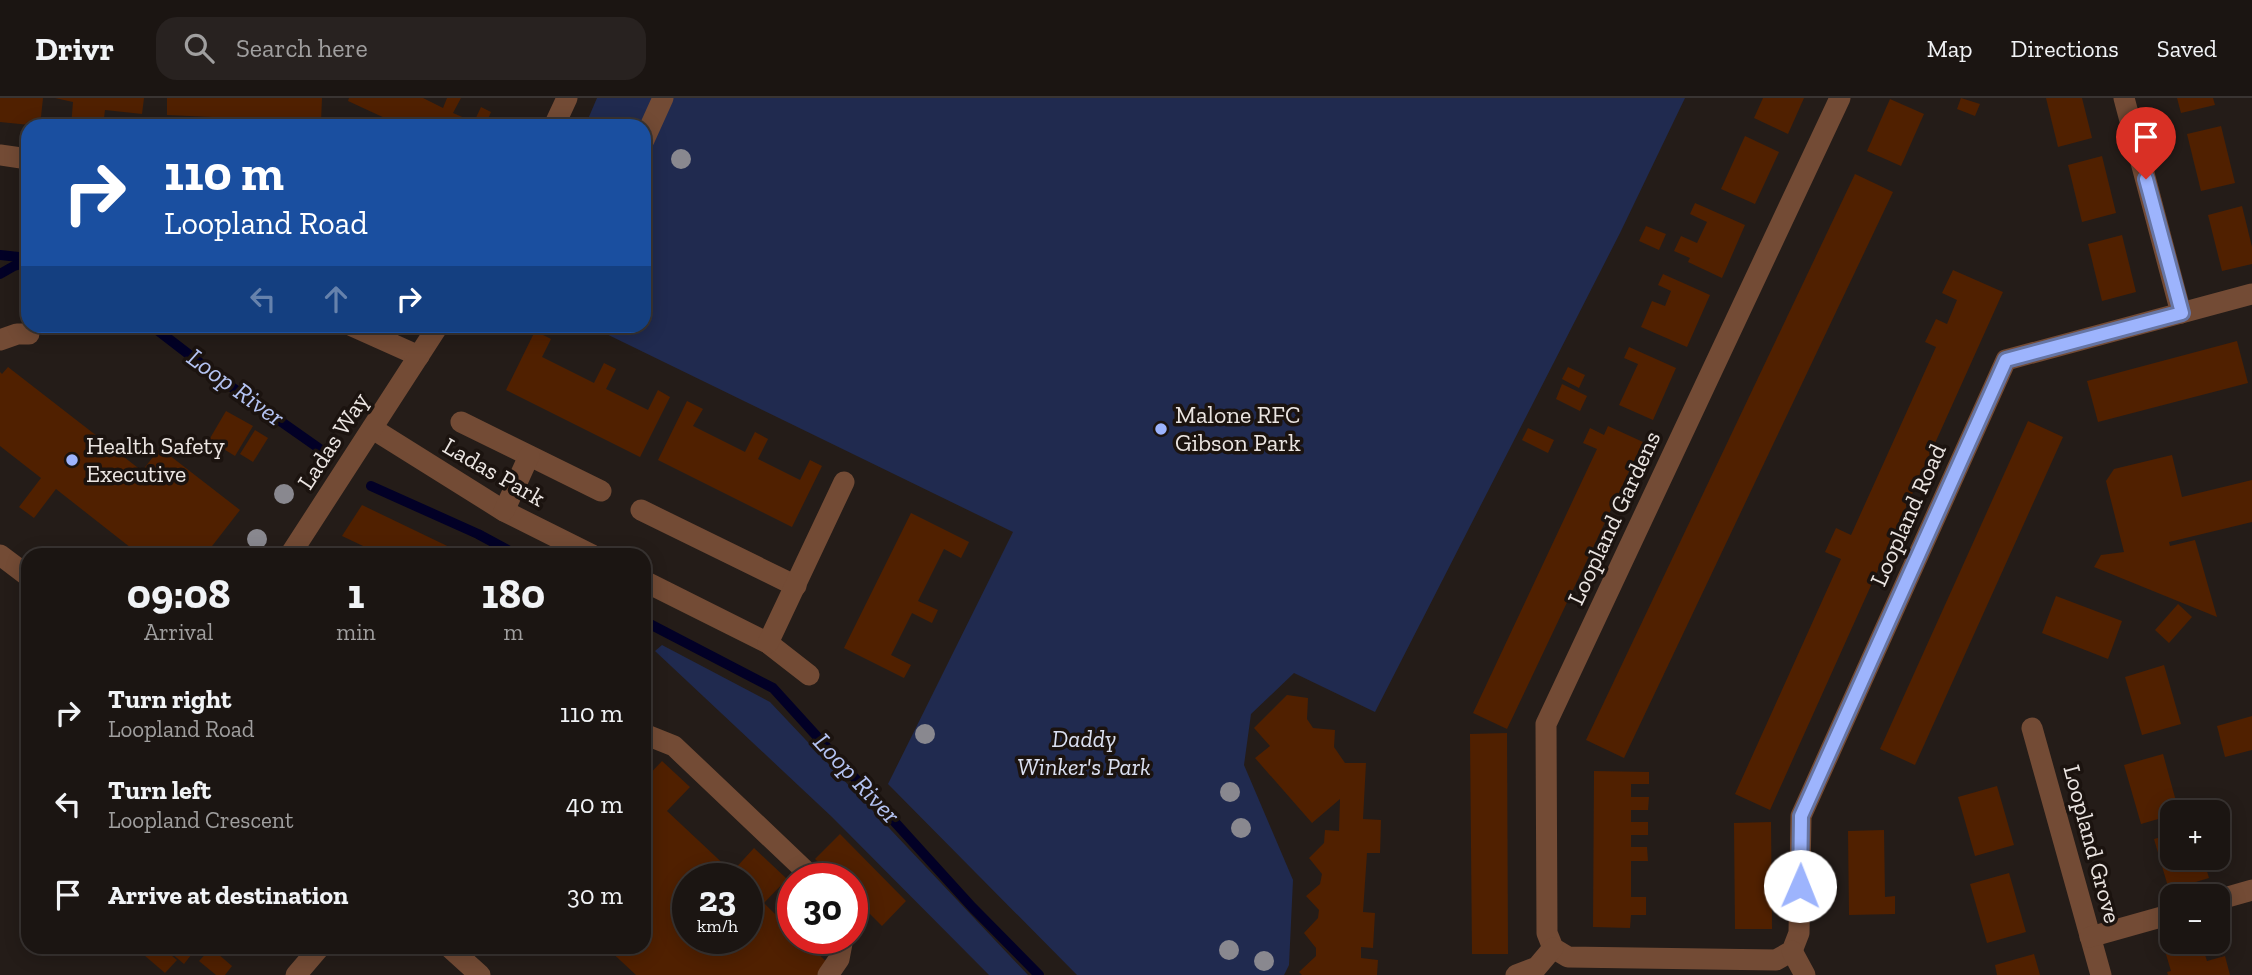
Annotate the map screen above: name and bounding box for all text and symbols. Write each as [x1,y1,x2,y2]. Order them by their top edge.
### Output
search box [156,17,646,80]
text: Drivr [35,29,114,68]
icon: search [180,29,218,67]
text: Search here [236,32,368,64]
text: Map [1927,34,1973,63]
text: Directions [2011,34,2119,63]
text: Saved [2157,34,2217,63]
pin [2116,107,2176,179]
icon: arrive [2127,118,2165,156]
text: 110 m [164,144,284,203]
icon: right [49,147,140,238]
text: Loopland Road [164,204,368,242]
icon: left [244,280,282,318]
icon: ahead [317,280,355,318]
icon: right [390,280,428,318]
water label: Loop River [181,341,291,433]
street label: Ladas Way [291,386,375,494]
place label: Malone RFC Gibson Park [1175,400,1301,457]
marker: Malone RFC Gibson Park [1153,421,1169,437]
street label: Loopland Gardens [1561,426,1666,609]
place label: Health Safety Executive [86,431,225,488]
street label: Ladas Park [438,431,551,513]
street label: Loopland Road [1863,439,1952,591]
marker: Health Safety Executive [64,452,80,468]
text: 09:08 [127,568,231,619]
text: 1 [348,568,365,619]
text: 180 [481,568,545,619]
text: Arrival [144,618,213,646]
text: min [336,618,376,646]
text: m [503,618,523,646]
text: Turn right [108,683,231,715]
icon: right [49,694,87,732]
text: 110 m [560,697,623,729]
text: Loopland Road [108,715,255,743]
park label: Daddy Winker's Park [1017,724,1151,781]
water label: Loop River [807,726,907,830]
street label: Loopland Grove [2057,761,2128,926]
text: Turn left [108,774,211,806]
icon: left [49,785,87,823]
text: 40 m [566,788,623,820]
map controls [2160,800,2230,954]
button: + [2160,800,2230,870]
text: Loopland Crescent [108,806,294,834]
position arrow [1763,849,1837,923]
speed limit sign: 30 [777,863,868,954]
icon: arrive [49,876,87,914]
text: 23 [699,878,736,920]
text: Arrive at destination [108,879,348,911]
text: 30 m [567,879,623,911]
button: − [2160,884,2230,954]
text: km/h [697,915,738,937]

